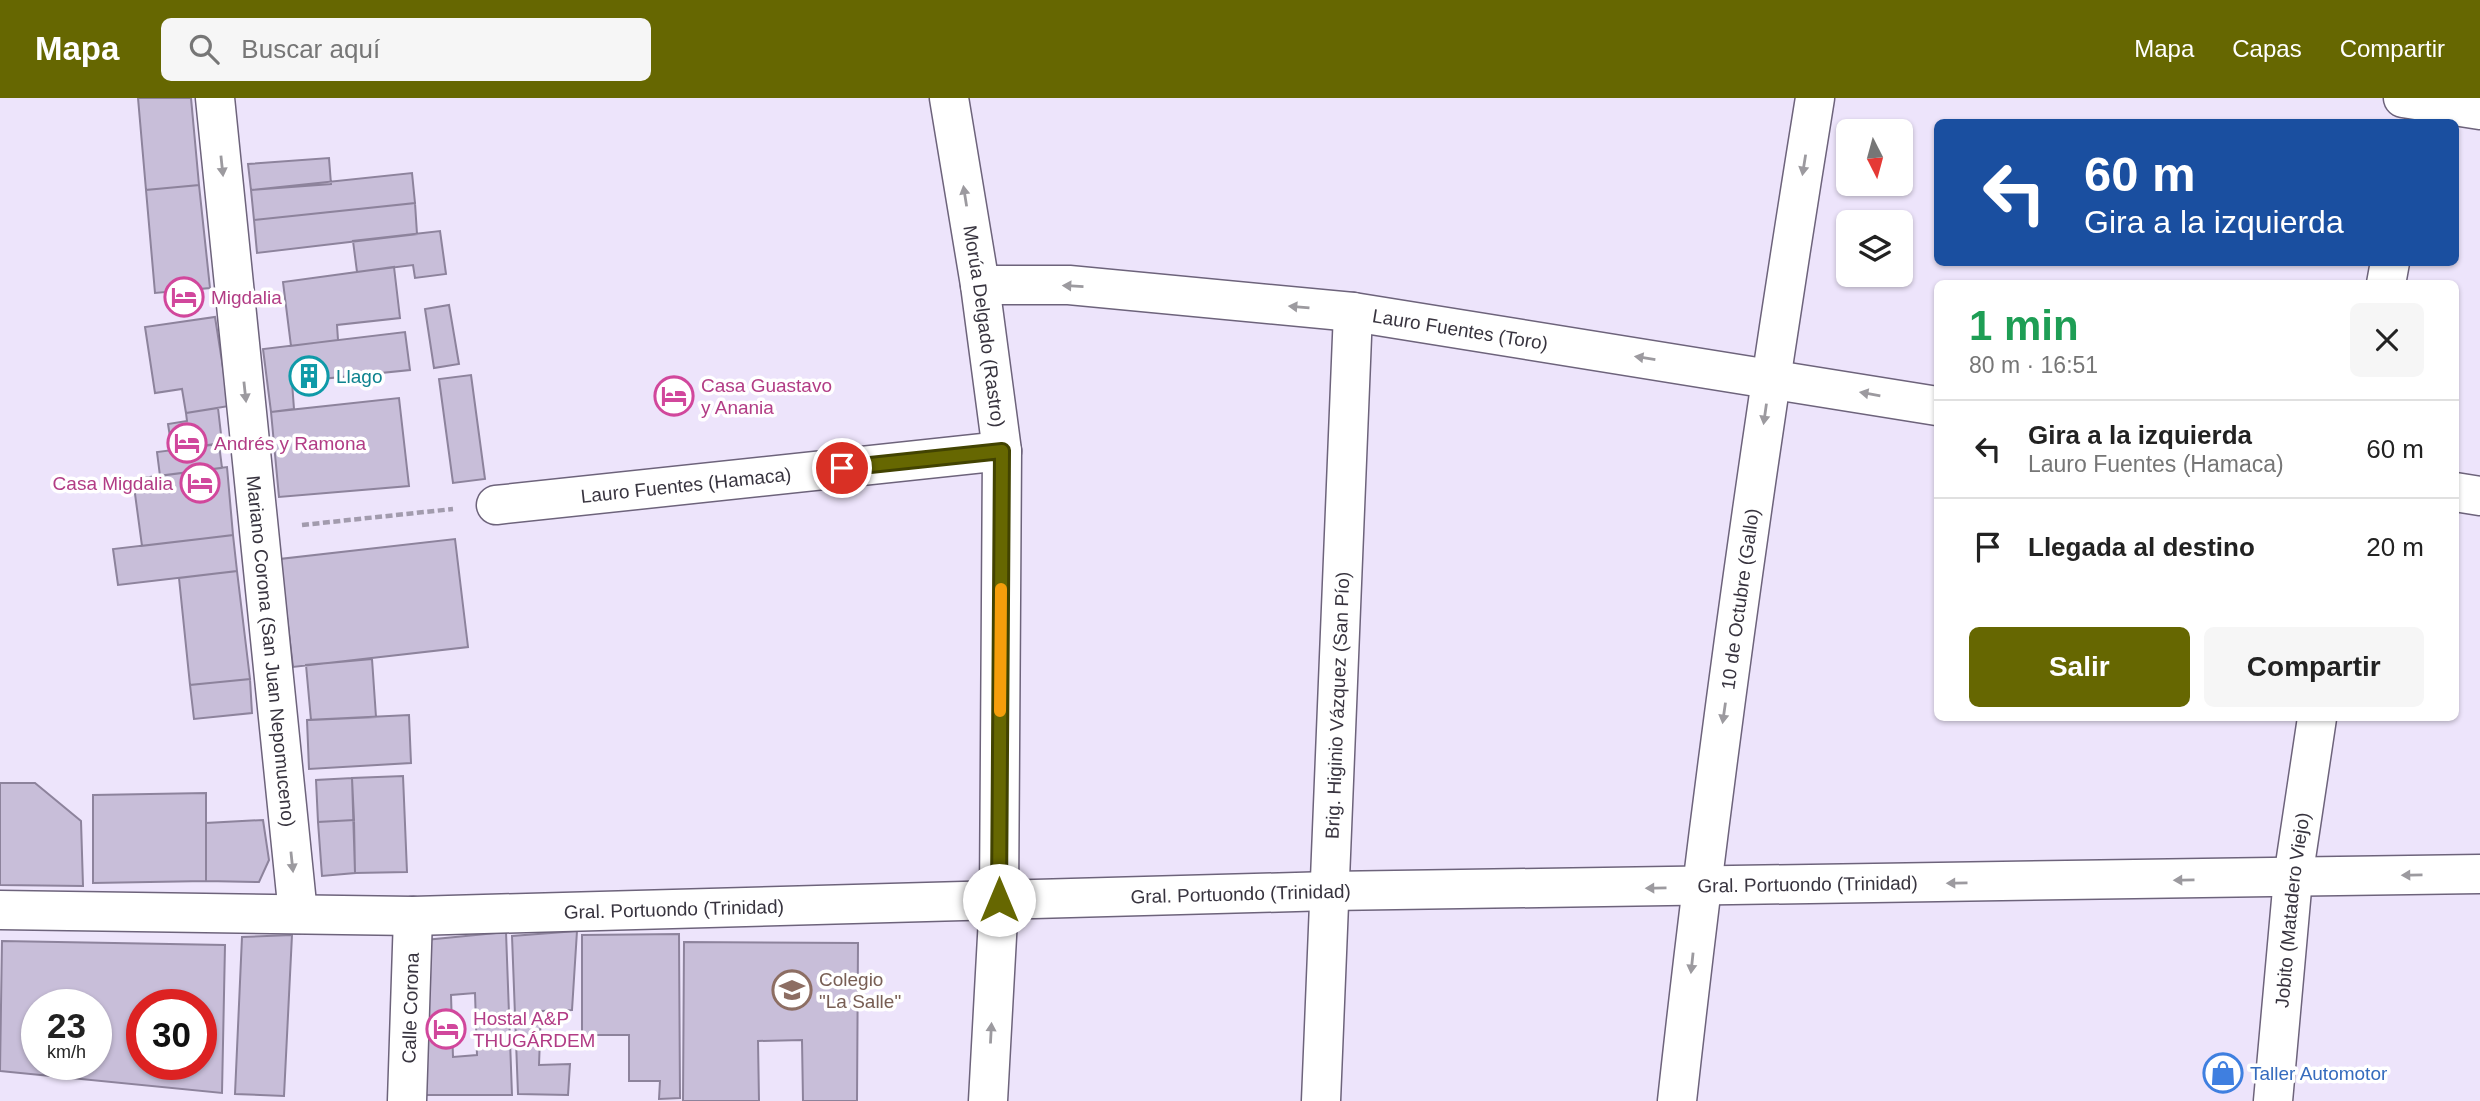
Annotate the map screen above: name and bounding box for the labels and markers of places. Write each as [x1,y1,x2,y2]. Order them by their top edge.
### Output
hotel icon: Migdalia [163,276,205,318]
place label: Migdalia [211,287,282,308]
building icon: Llago [288,355,330,397]
place label: Llago [336,366,383,387]
hotel icon: Casa Guastavo y Anania [653,375,695,417]
place label: Casa Guastavo y Anania [701,375,832,418]
hotel icon: Andrés y Ramona [166,422,208,464]
place label: Andrés y Ramona [214,433,367,454]
pin [812,438,872,498]
hotel icon: Casa Migdalia [179,462,221,504]
place label: Casa Migdalia [53,473,173,494]
school or university icon: Colegio "La Salle" [771,969,813,1011]
place label: Colegio "La Salle" [819,969,901,1012]
hotel icon: Hostal A&P THUGÁRDEM [425,1008,467,1050]
place label: Hostal A&P THUGÁRDEM [473,1008,595,1051]
shop icon: Taller Automotor [2202,1052,2244,1094]
place label: Taller Automotor [2250,1063,2388,1084]

